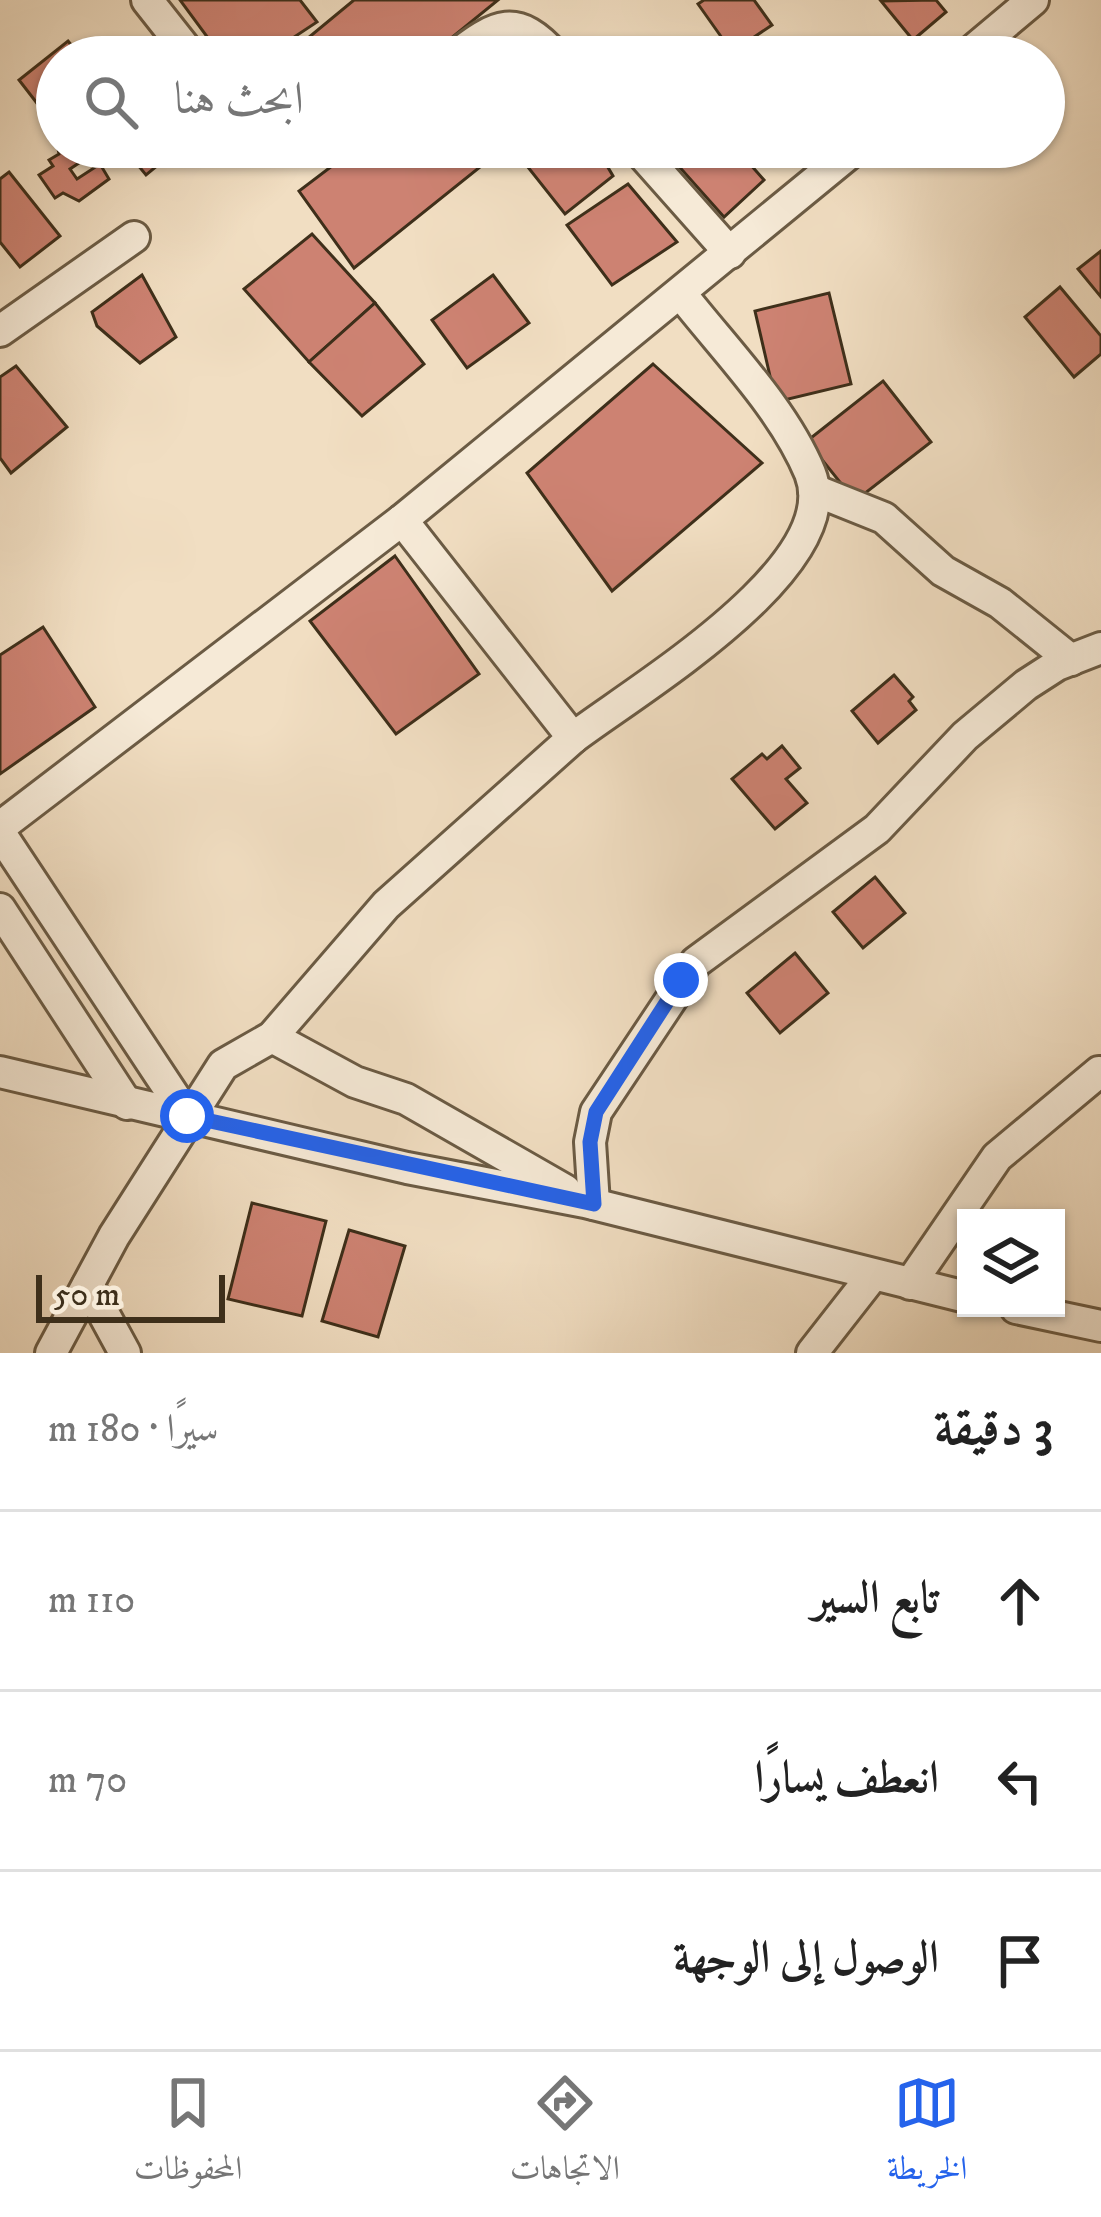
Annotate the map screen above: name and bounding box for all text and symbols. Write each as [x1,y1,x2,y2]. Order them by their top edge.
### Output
search box [36,36,1065,168]
icon: search [78,69,144,135]
text: ابحث هنا [174,72,304,128]
route end [654,953,708,1007]
route start [160,1089,214,1143]
map controls [957,1209,1065,1317]
button: layers [957,1209,1065,1317]
scale bar [36,1269,225,1322]
text: 50 m [54,1275,120,1316]
text: 3 دقيقة [934,1397,1053,1461]
text: سيرًا · 180 m [48,1405,219,1454]
icon: ahead [987,1568,1053,1634]
text: تابع السير [812,1571,939,1627]
text: 110 m [48,1576,135,1625]
icon: left [987,1748,1053,1814]
text: انعطف يسارًا [755,1751,939,1807]
text: 70 m [48,1756,127,1805]
icon: arrive [987,1928,1053,1994]
text: الوصول إلى الوجهة [673,1931,939,1987]
tab: المحفوظات [134,2070,242,2200]
tab: الاتجاهات [510,2070,620,2200]
tab: الخريطة [887,2070,967,2200]

